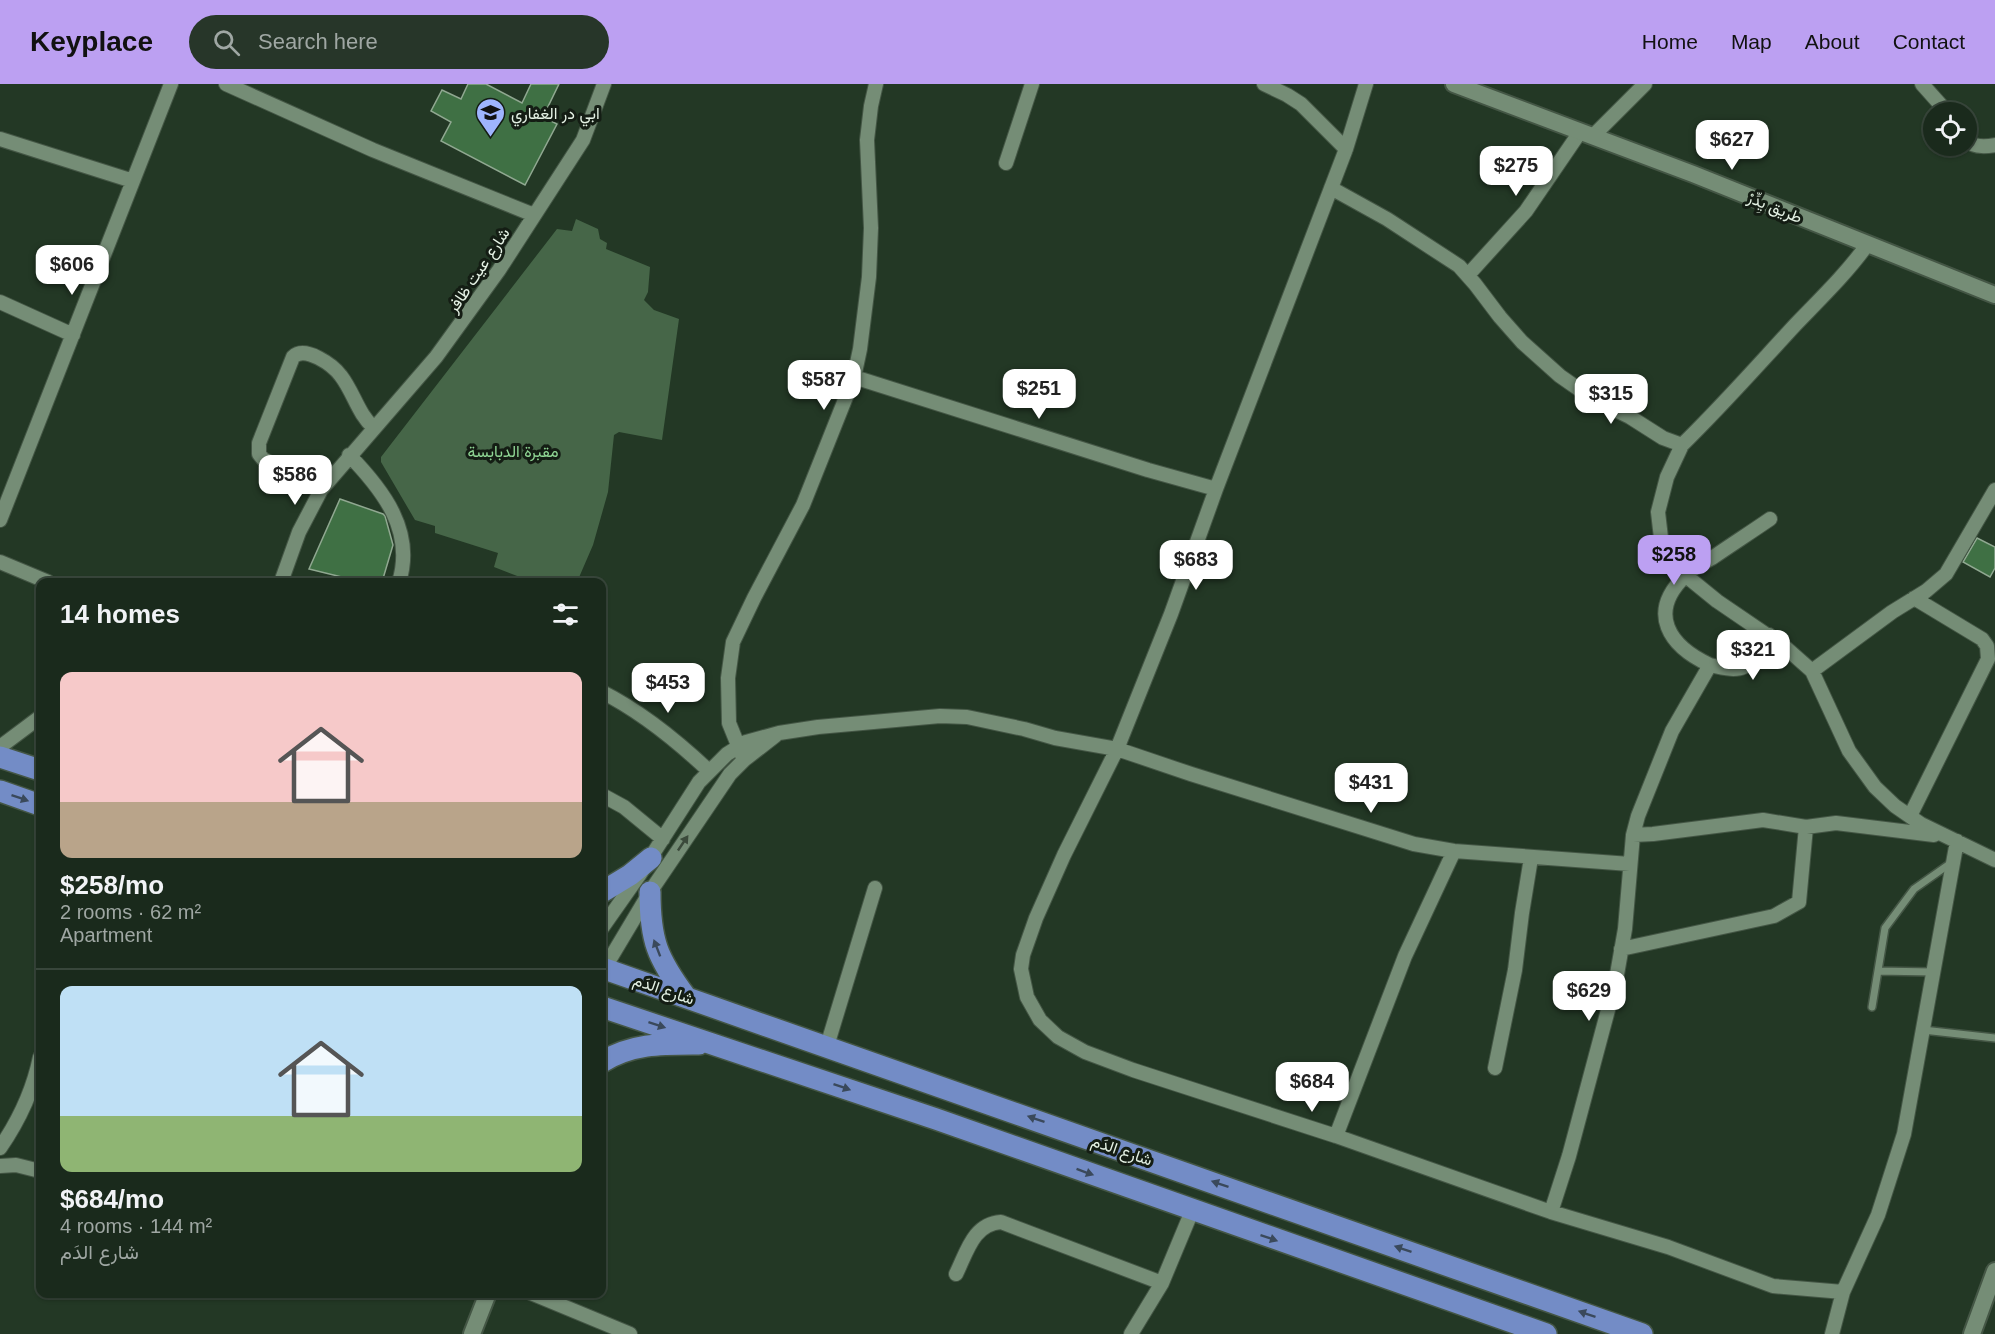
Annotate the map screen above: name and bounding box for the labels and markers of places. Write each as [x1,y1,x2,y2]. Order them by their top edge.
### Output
school or university icon: ابي در الغفاري [474,97,506,139]
place label: ابي در الغفاري [511,105,600,127]
pin: $627 [1696,120,1768,171]
pin: $275 [1480,146,1552,197]
pin: $606 [36,245,108,296]
pin: $587 [788,360,860,411]
pin: $251 [1003,369,1075,420]
pin: $315 [1575,374,1647,425]
pin: $586 [259,455,331,506]
pin: $258 [1638,535,1710,586]
pin: $683 [1160,540,1232,591]
pin: $321 [1717,630,1789,681]
pin: $453 [632,663,704,714]
pin: $431 [1335,763,1407,814]
pin: $629 [1553,971,1625,1022]
pin: $684 [1276,1062,1348,1113]

